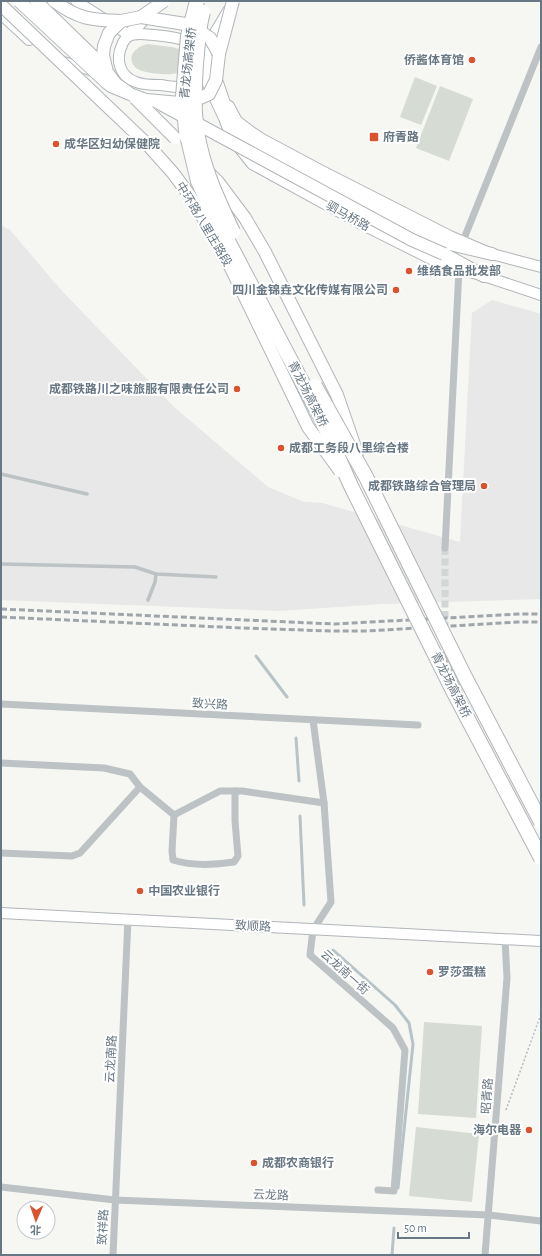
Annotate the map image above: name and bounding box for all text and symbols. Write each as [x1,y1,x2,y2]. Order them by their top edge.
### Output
street label: 青龙场高架桥 [177,26,198,99]
place label: 侨酱体育馆 [404,53,464,66]
marker: 侨酱体育馆 [467,55,477,65]
place label: 府青路 [383,130,419,143]
marker: 府青路 [368,131,380,143]
place label: 成华区妇幼保健院 [64,137,160,150]
marker: 成华区妇幼保健院 [51,139,61,149]
street label: 中环路八里庄路段 [174,179,235,268]
street label: 驷马桥路 [324,198,372,233]
place label: 维结食品批发部 [417,264,501,277]
marker: 维结食品批发部 [404,266,414,276]
place label: 四川金锦垚文化传媒有限公司 [232,283,388,296]
marker: 四川金锦垚文化传媒有限公司 [391,285,401,295]
street label: 青龙场高架桥 [286,359,331,429]
place label: 成都铁路川之味旅服有限责任公司 [49,382,229,395]
marker: 成都铁路川之味旅服有限责任公司 [232,384,242,394]
place label: 成都工务段八里综合楼 [289,441,409,454]
marker: 成都工务段八里综合楼 [276,443,286,453]
place label: 成都铁路综合管理局 [368,479,476,492]
marker: 成都铁路综合管理局 [479,481,489,491]
street label: 青龙场高架桥 [429,650,474,720]
street label: 致兴路 [192,696,228,711]
place label: 中国农业银行 [148,884,220,897]
marker: 中国农业银行 [135,886,145,896]
street label: 致顺路 [235,918,271,933]
street label: 云龙南一街 [319,947,372,997]
place label: 罗莎蛋糕 [438,965,486,978]
marker: 罗莎蛋糕 [425,967,435,977]
street label: 云龙南路 [103,1035,118,1083]
street label: 昭青路 [479,1078,494,1114]
place label: 海尔电器 [473,1123,522,1136]
marker: 海尔电器 [524,1125,534,1135]
place label: 成都农商银行 [262,1156,334,1169]
marker: 成都农商银行 [249,1158,259,1168]
street label: 云龙路 [253,1187,289,1202]
north arrow [16,1200,56,1240]
street label: 致祥路 [95,1209,110,1245]
scale bar [398,1214,469,1240]
text: 50 m [404,1222,427,1234]
text: 北 [30,1224,41,1235]

